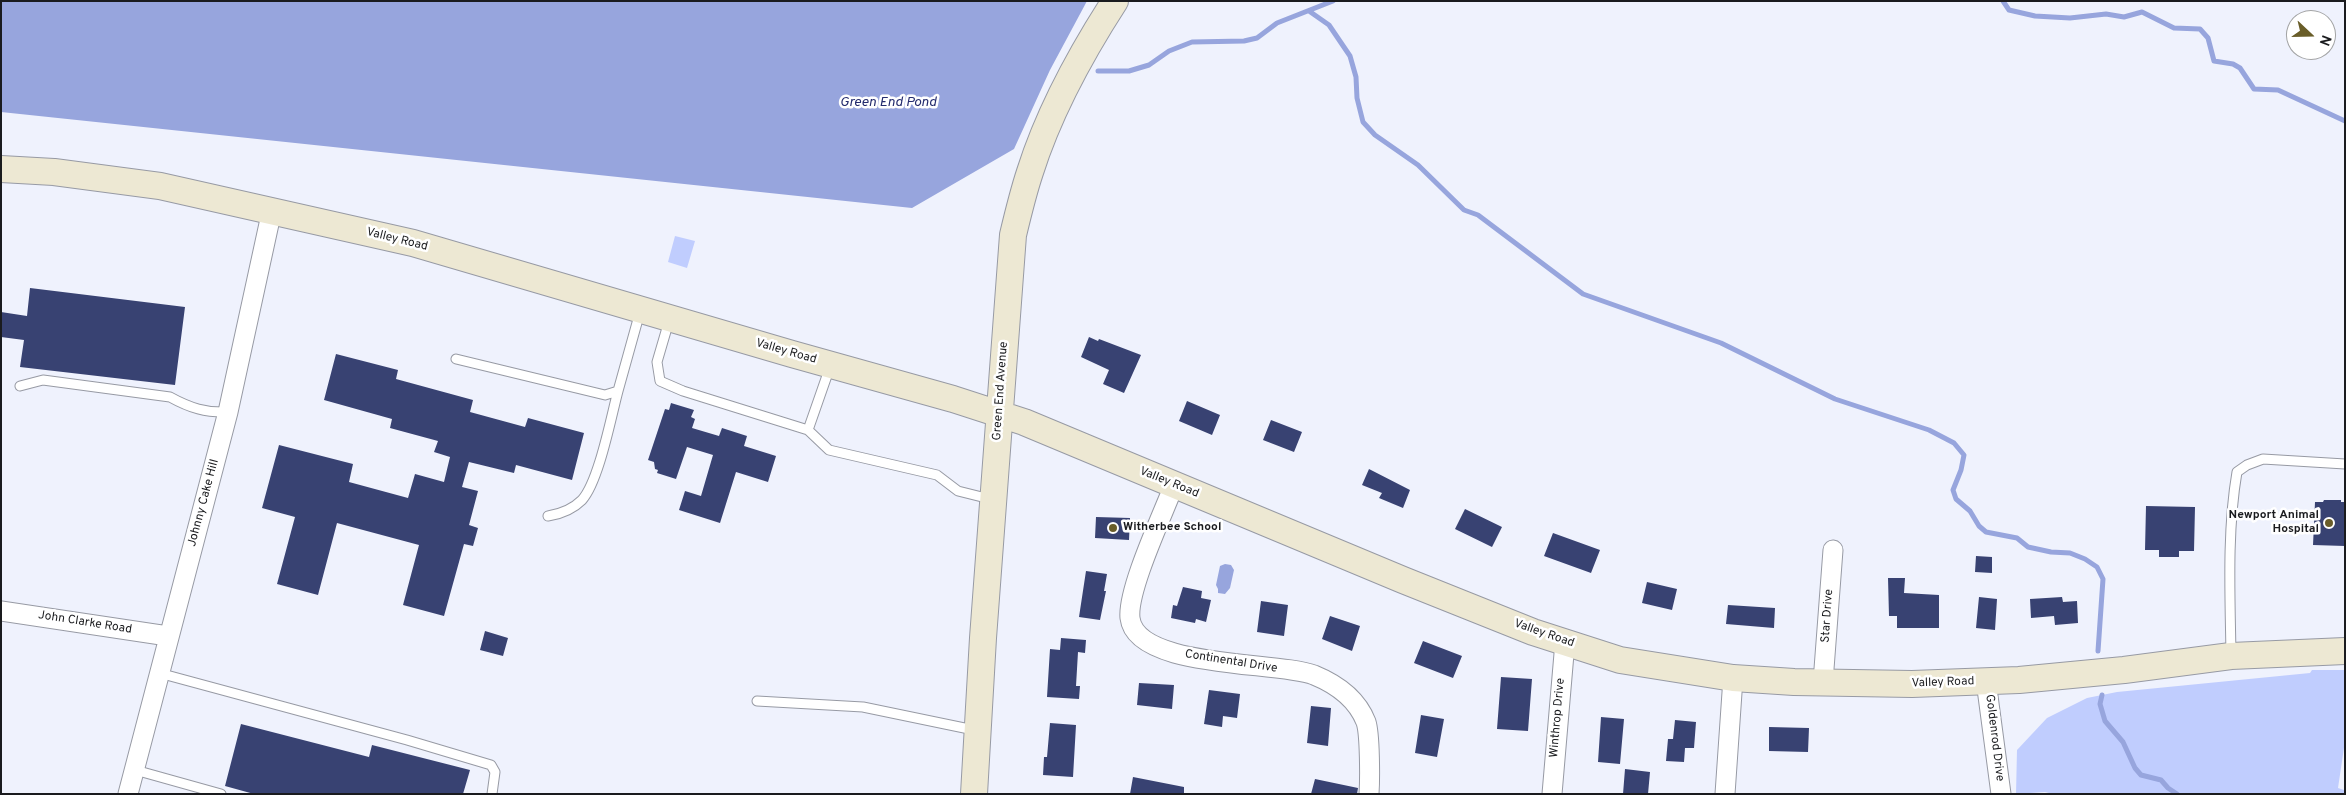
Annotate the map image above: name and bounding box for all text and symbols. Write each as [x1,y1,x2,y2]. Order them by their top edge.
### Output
north arrow [2286,10,2336,60]
text: N [2315,32,2334,48]
water label: Green End Pond [840,95,936,111]
street label: Valley Road [365,225,429,255]
street label: Valley Road [754,336,818,368]
street label: Green End Avenue [990,341,1012,441]
street label: Johnny Cake Hill [185,458,223,548]
street label: Valley Road [1137,465,1201,501]
place label: Newport Animal Hospital [2229,509,2319,537]
marker: Newport Animal Hospital [2323,517,2335,529]
place label: Witherbee School [1123,521,1221,535]
marker: Witherbee School [1107,522,1119,534]
street label: Star Drive [1819,589,1837,643]
street label: John Clarke Road [37,608,133,638]
street label: Valley Road [1512,617,1576,651]
street label: Continental Drive [1184,648,1278,676]
street label: Valley Road [1911,675,1975,691]
street label: Winthrop Drive [1547,678,1569,758]
street label: Goldenrod Drive [1982,694,2006,782]

